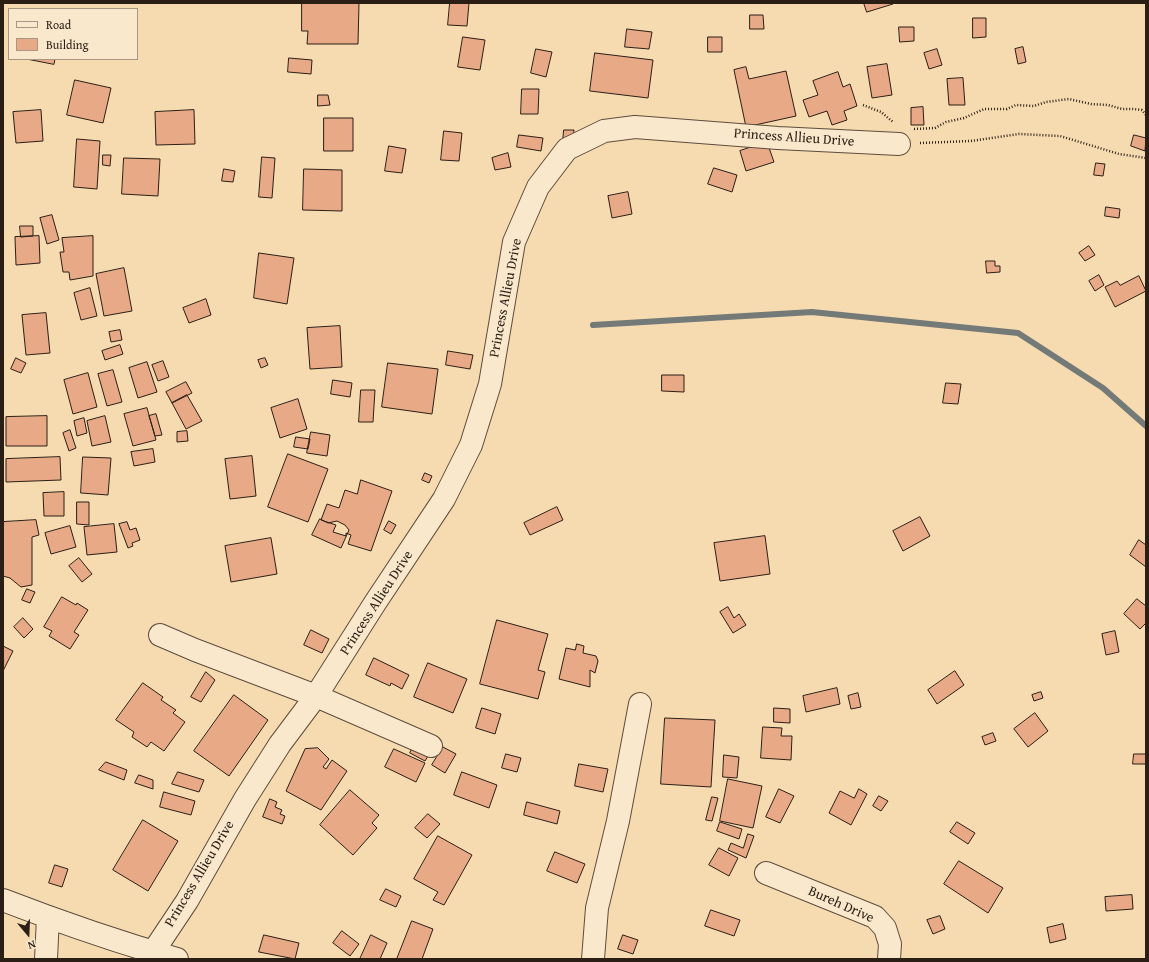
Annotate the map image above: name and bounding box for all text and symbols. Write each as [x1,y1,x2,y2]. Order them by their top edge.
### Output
legend [8,8,138,60]
text: Road [46,16,71,33]
text: Building [46,36,89,53]
street label: Princess Allieu Drive [733,125,855,151]
street label: Princess Allieu Drive [486,237,526,359]
street label: Princess Allieu Drive [337,548,417,658]
street label: Princess Allieu Drive [162,818,238,930]
street label: Bureh Drive [806,883,876,927]
north arrow [8,914,48,954]
text: N [26,937,38,954]

